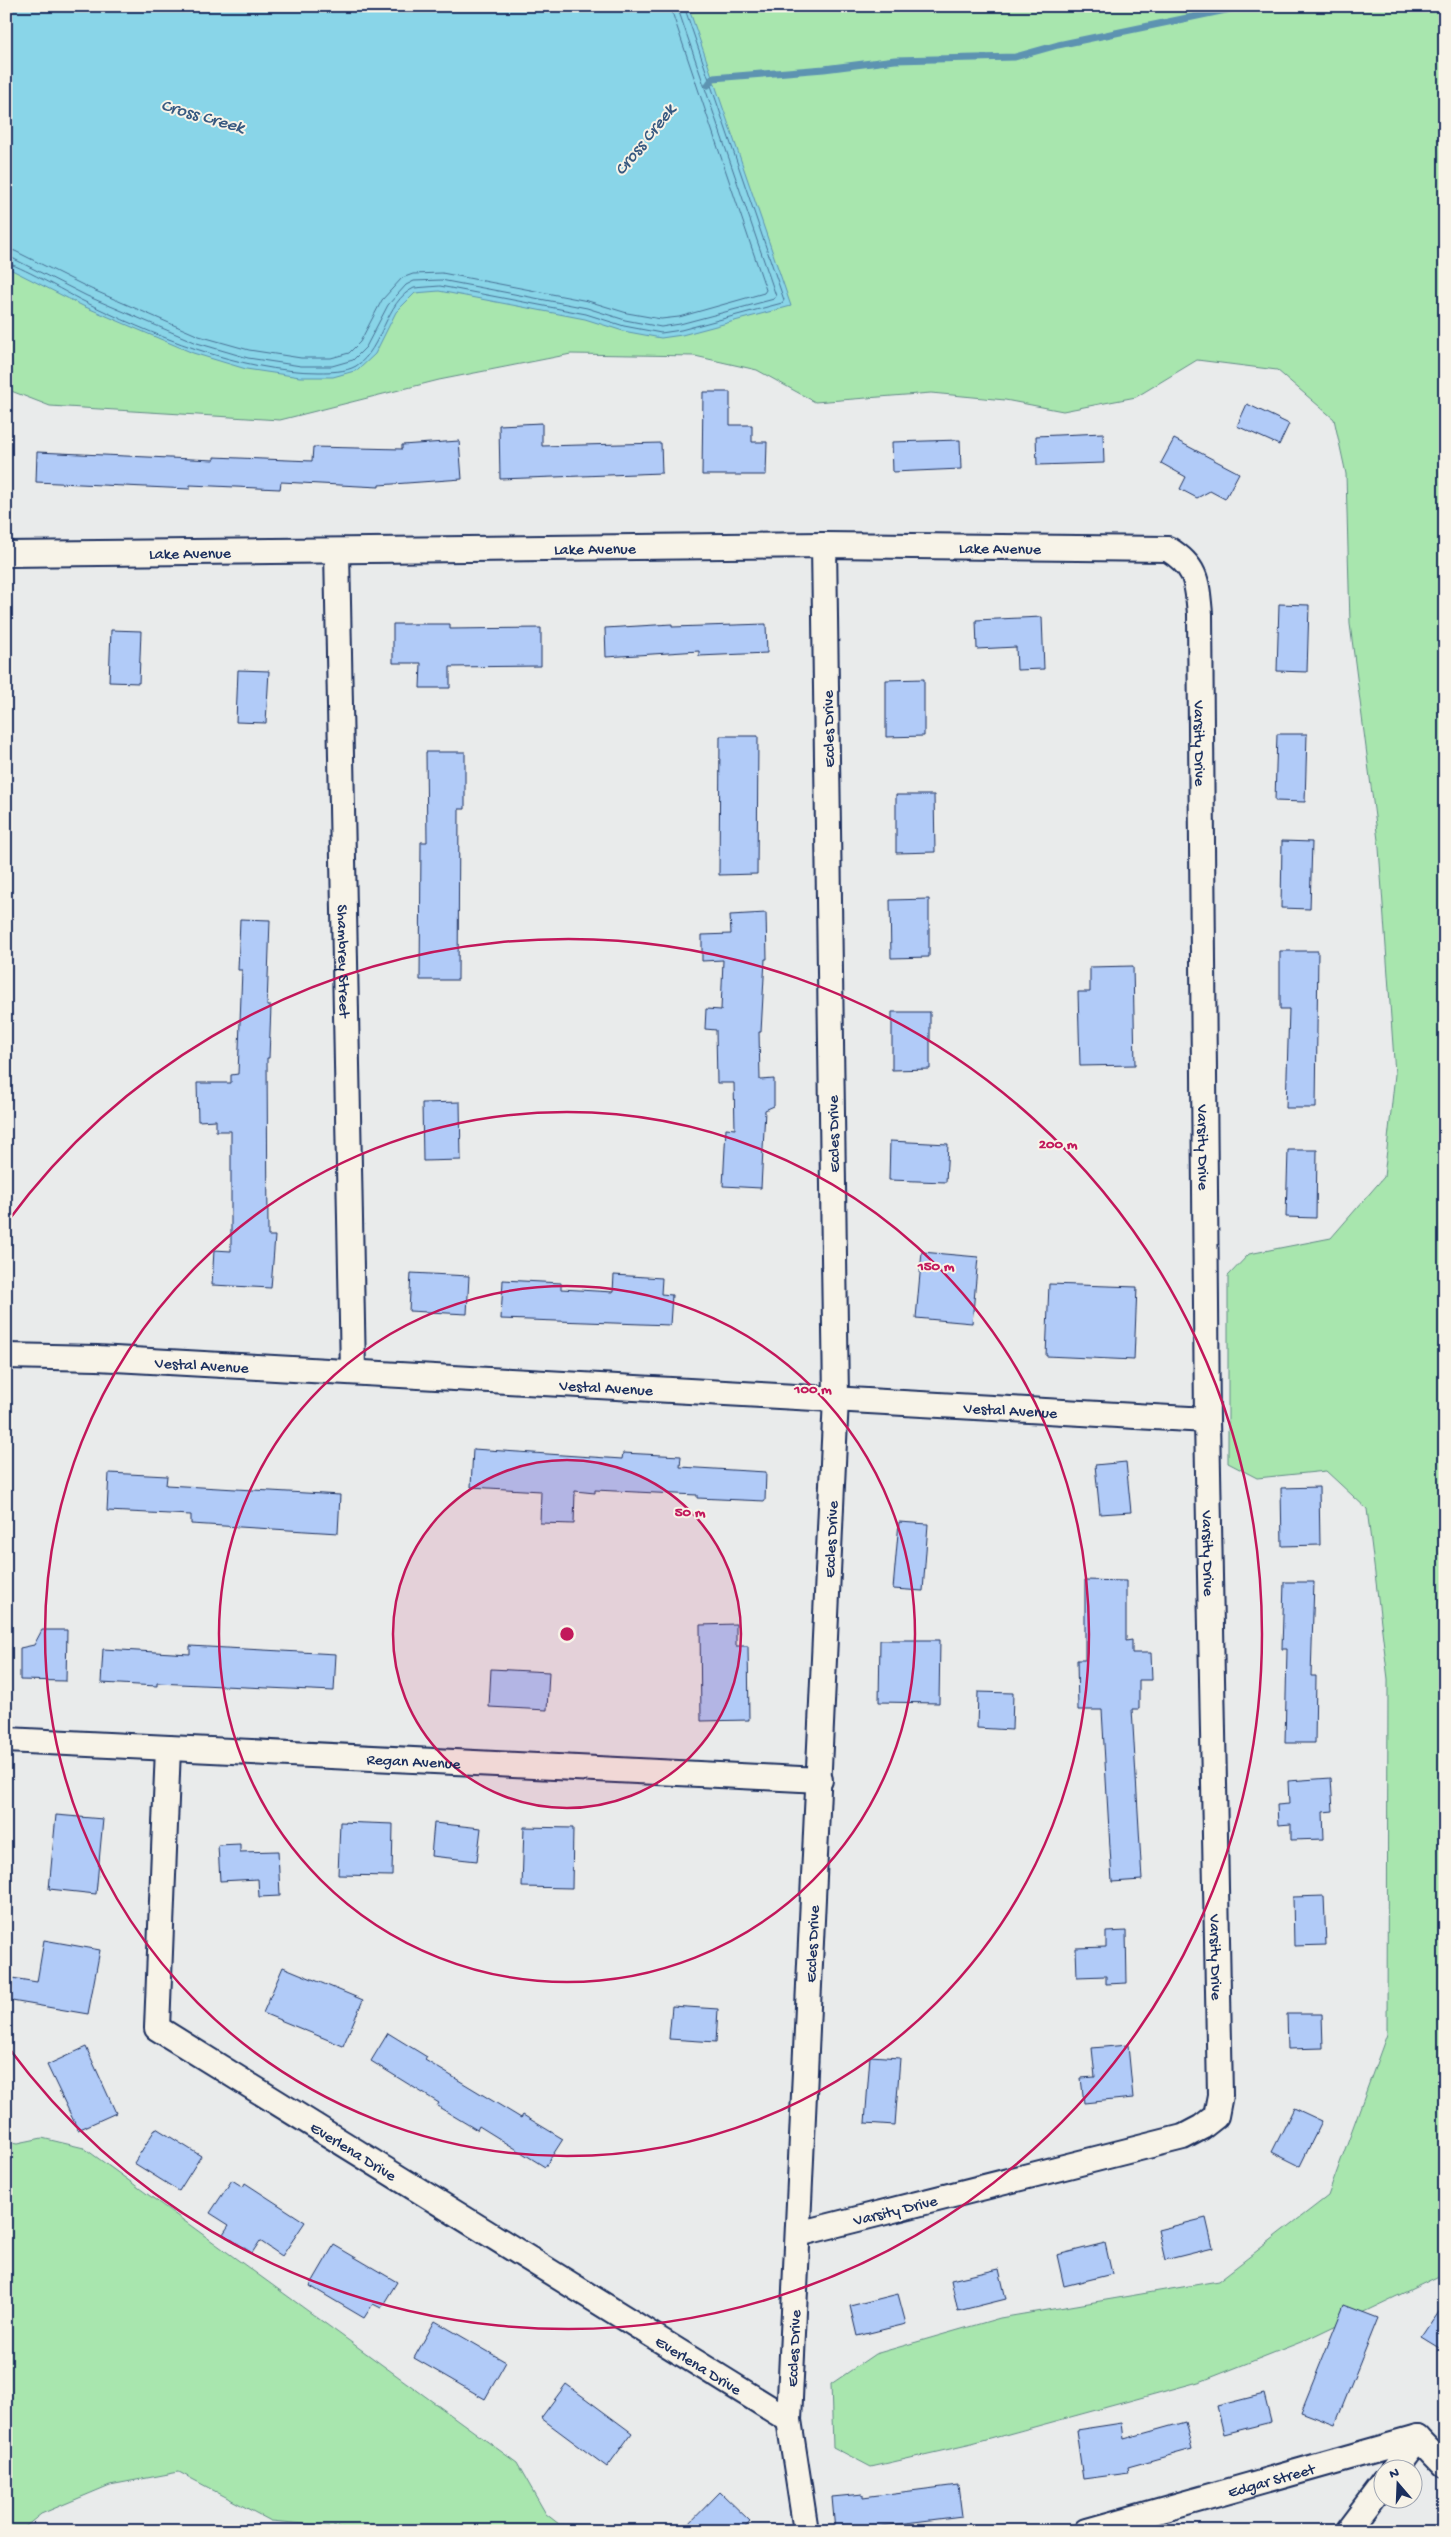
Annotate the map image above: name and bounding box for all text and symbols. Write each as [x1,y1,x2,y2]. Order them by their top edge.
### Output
water label: Cross Creek [158,95,248,140]
water label: Cross Creek [611,99,682,180]
street label: Lake Avenue [554,541,637,561]
street label: Lake Avenue [959,541,1042,561]
street label: Lake Avenue [149,546,232,565]
street label: Eccles Drive [820,689,841,768]
street label: Varsity Drive [1188,699,1208,787]
street label: Shambrey Street [331,904,352,1019]
street label: Eccles Drive [825,1094,846,1173]
street label: Varsity Drive [1191,1103,1211,1191]
text: 200 m [1039,1136,1078,1154]
text: 150 m [917,1258,955,1276]
street label: Vestal Avenue [153,1355,250,1379]
street label: Vestal Avenue [558,1378,654,1402]
text: 100 m [793,1381,832,1399]
street label: Vestal Avenue [962,1400,1059,1425]
street label: Eccles Drive [822,1500,844,1578]
text: 50 m [675,1504,706,1522]
street label: Varsity Drive [1196,1509,1216,1597]
centre of rings [558,1625,576,1643]
street label: Regan Avenue [366,1752,462,1775]
street label: Eccles Drive [803,1904,826,1983]
street label: Varsity Drive [1204,1913,1224,2001]
street label: Everlena Drive [305,2119,399,2187]
street label: Varsity Drive [851,2193,941,2232]
street label: Eccles Drive [785,2309,807,2388]
street label: Everlena Drive [651,2333,744,2401]
north arrow [1374,2460,1424,2510]
street label: Edgar Street [1226,2461,1319,2504]
text: N [1387,2465,1402,2484]

